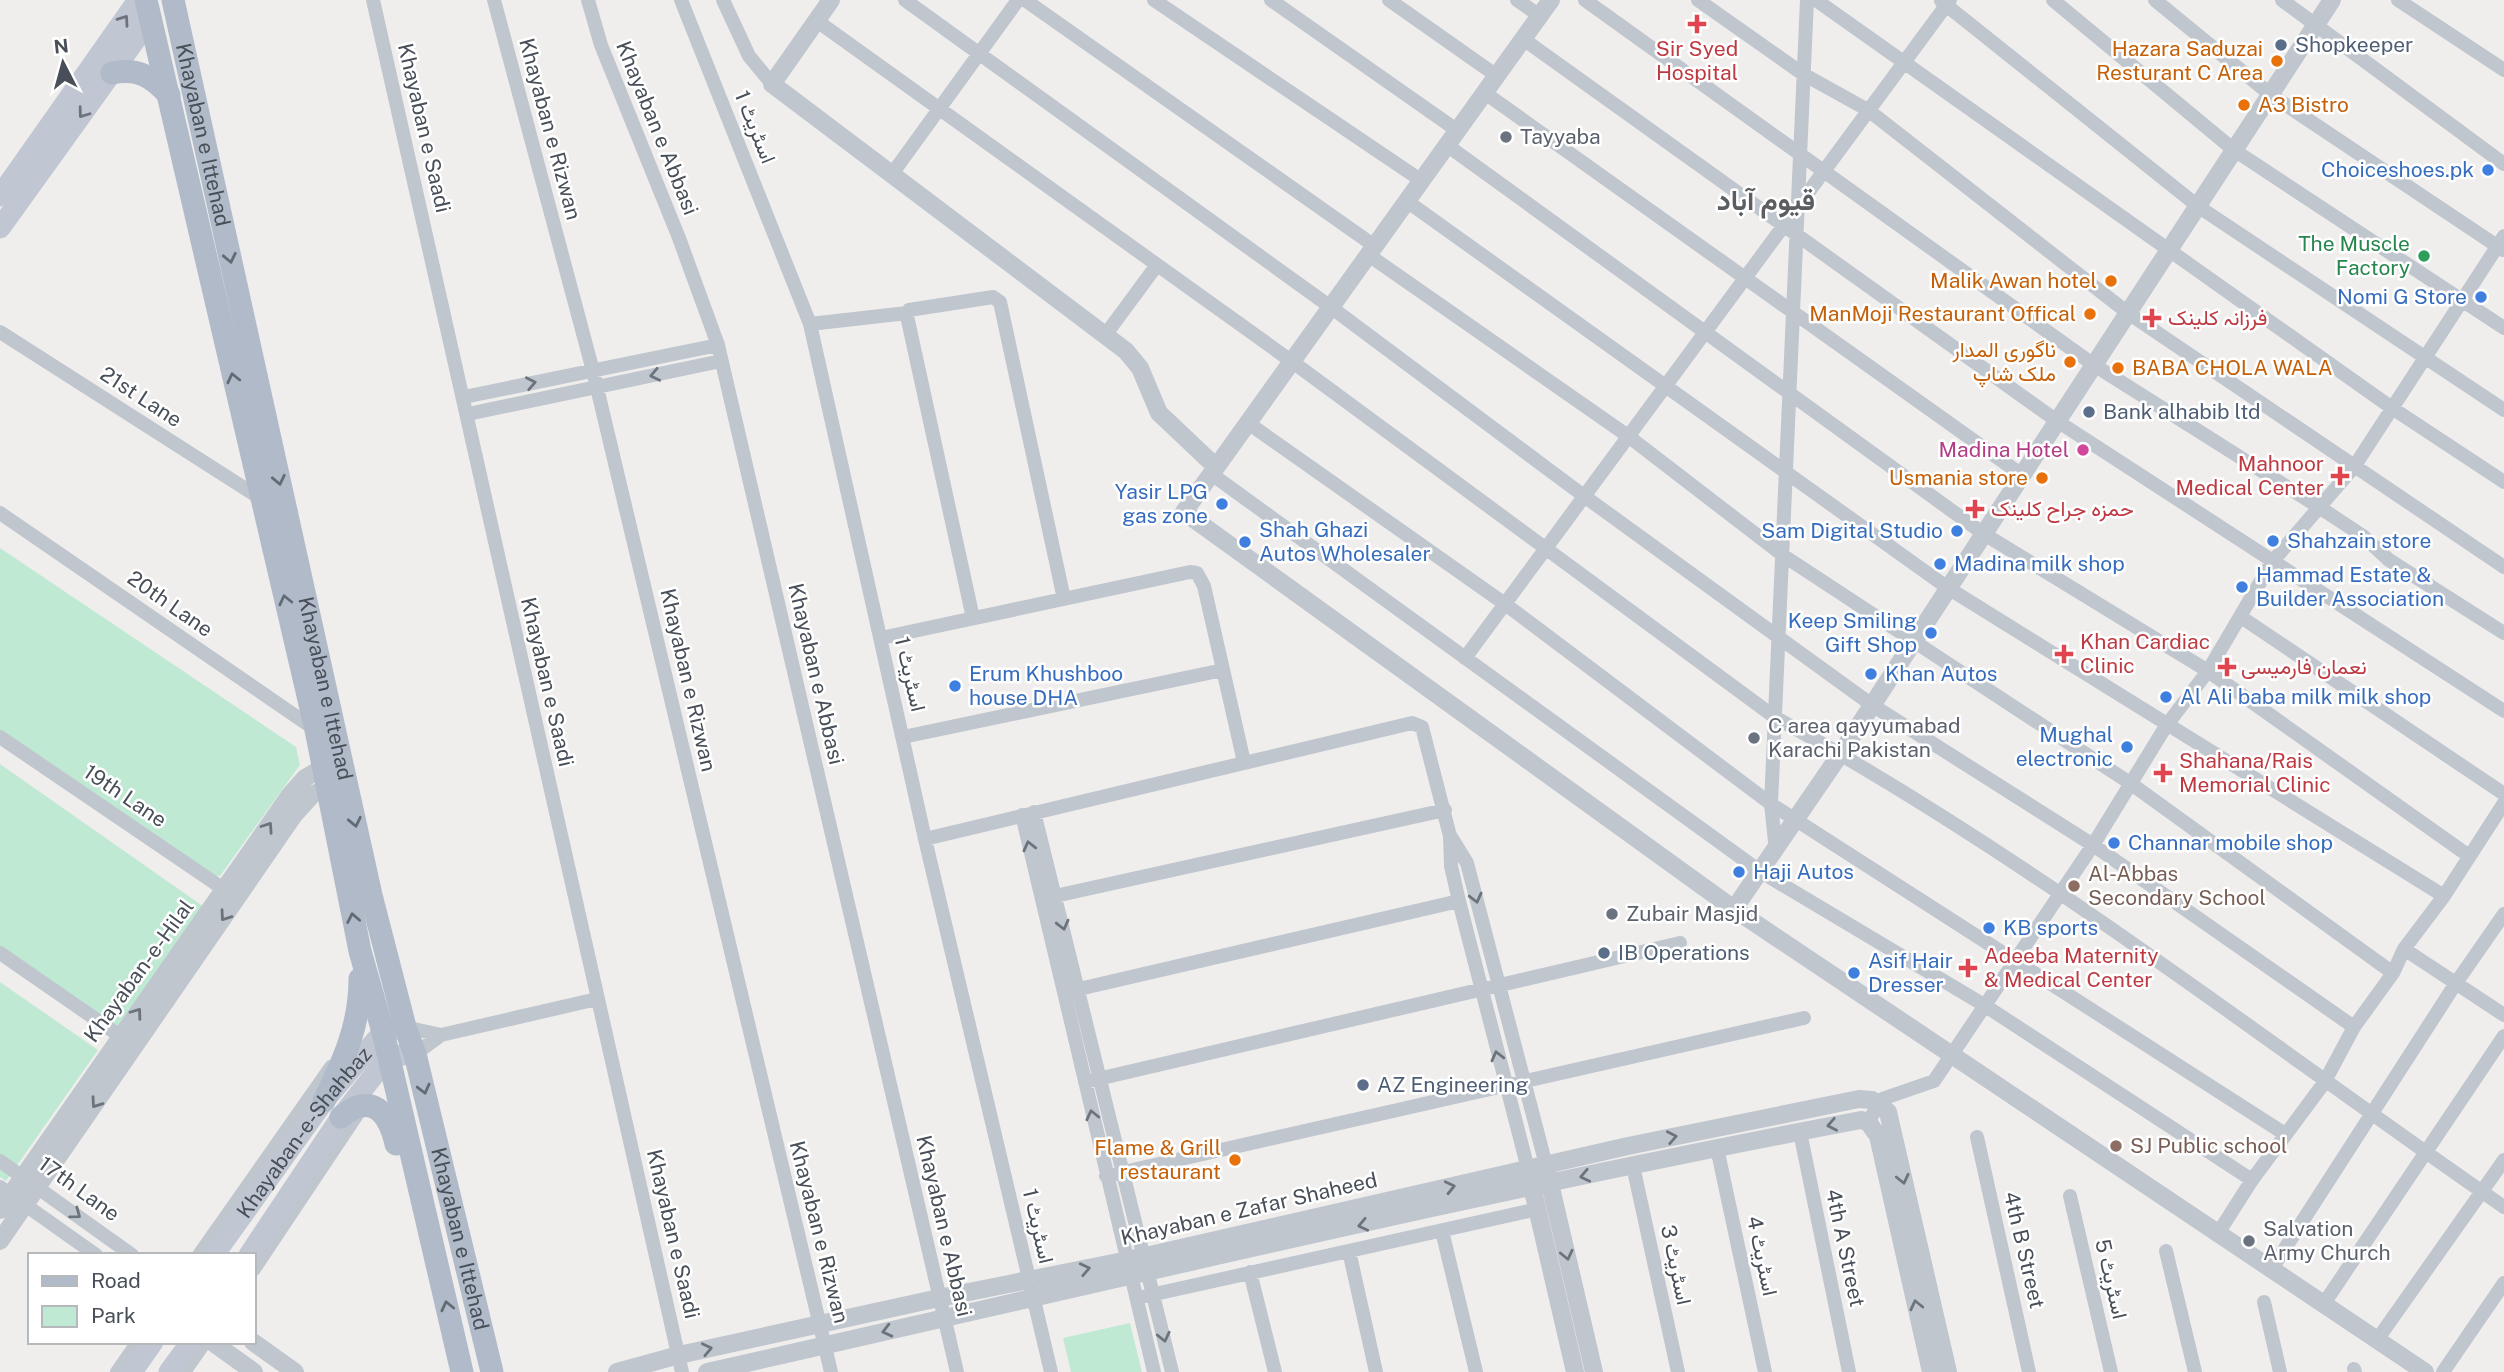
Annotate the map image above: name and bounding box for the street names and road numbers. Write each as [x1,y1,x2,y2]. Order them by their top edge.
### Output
street label: Khayaban e Rizwan [514,35,587,222]
street label: Khayaban e Abbasi [611,37,704,218]
street label: Khayaban e Ittehad [171,41,236,229]
street label: Khayaban e Saadi [393,41,456,215]
street label: اسٹریٹ 1 [729,87,781,167]
street label: 21st Lane [96,361,187,432]
street label: 20th Lane [123,565,218,642]
street label: Khayaban e Abbasi [783,581,849,767]
street label: Khayaban e Rizwan [655,586,722,774]
street label: Khayaban e Ittehad [293,594,358,782]
street label: Khayaban e Saadi [516,595,579,769]
street label: اسٹریٹ 1 [889,634,931,714]
street label: 19th Lane [79,759,171,832]
street label: Khayaban-e-Hilal [78,895,199,1047]
street label: Khayaban-e-Shahbaz [231,1042,377,1223]
street label: Khayaban e Abbasi [911,1133,977,1319]
street label: Khayaban e Rizwan [785,1138,854,1326]
street label: Khayaban e Ittehad [426,1145,494,1333]
street label: Khayaban e Saadi [642,1147,705,1321]
street label: 17th Lane [34,1151,125,1226]
street label: Khayaban e Zafar Shaheed [1118,1167,1379,1250]
street label: اسٹریٹ 1 [1017,1186,1059,1266]
street label: 4th A Street [1821,1187,1870,1309]
street label: 4th B Street [1999,1189,2050,1311]
street label: اسٹریٹ 4 [1741,1214,1783,1298]
street label: اسٹریٹ 3 [1655,1223,1697,1307]
street label: اسٹریٹ 5 [2089,1236,2133,1322]

